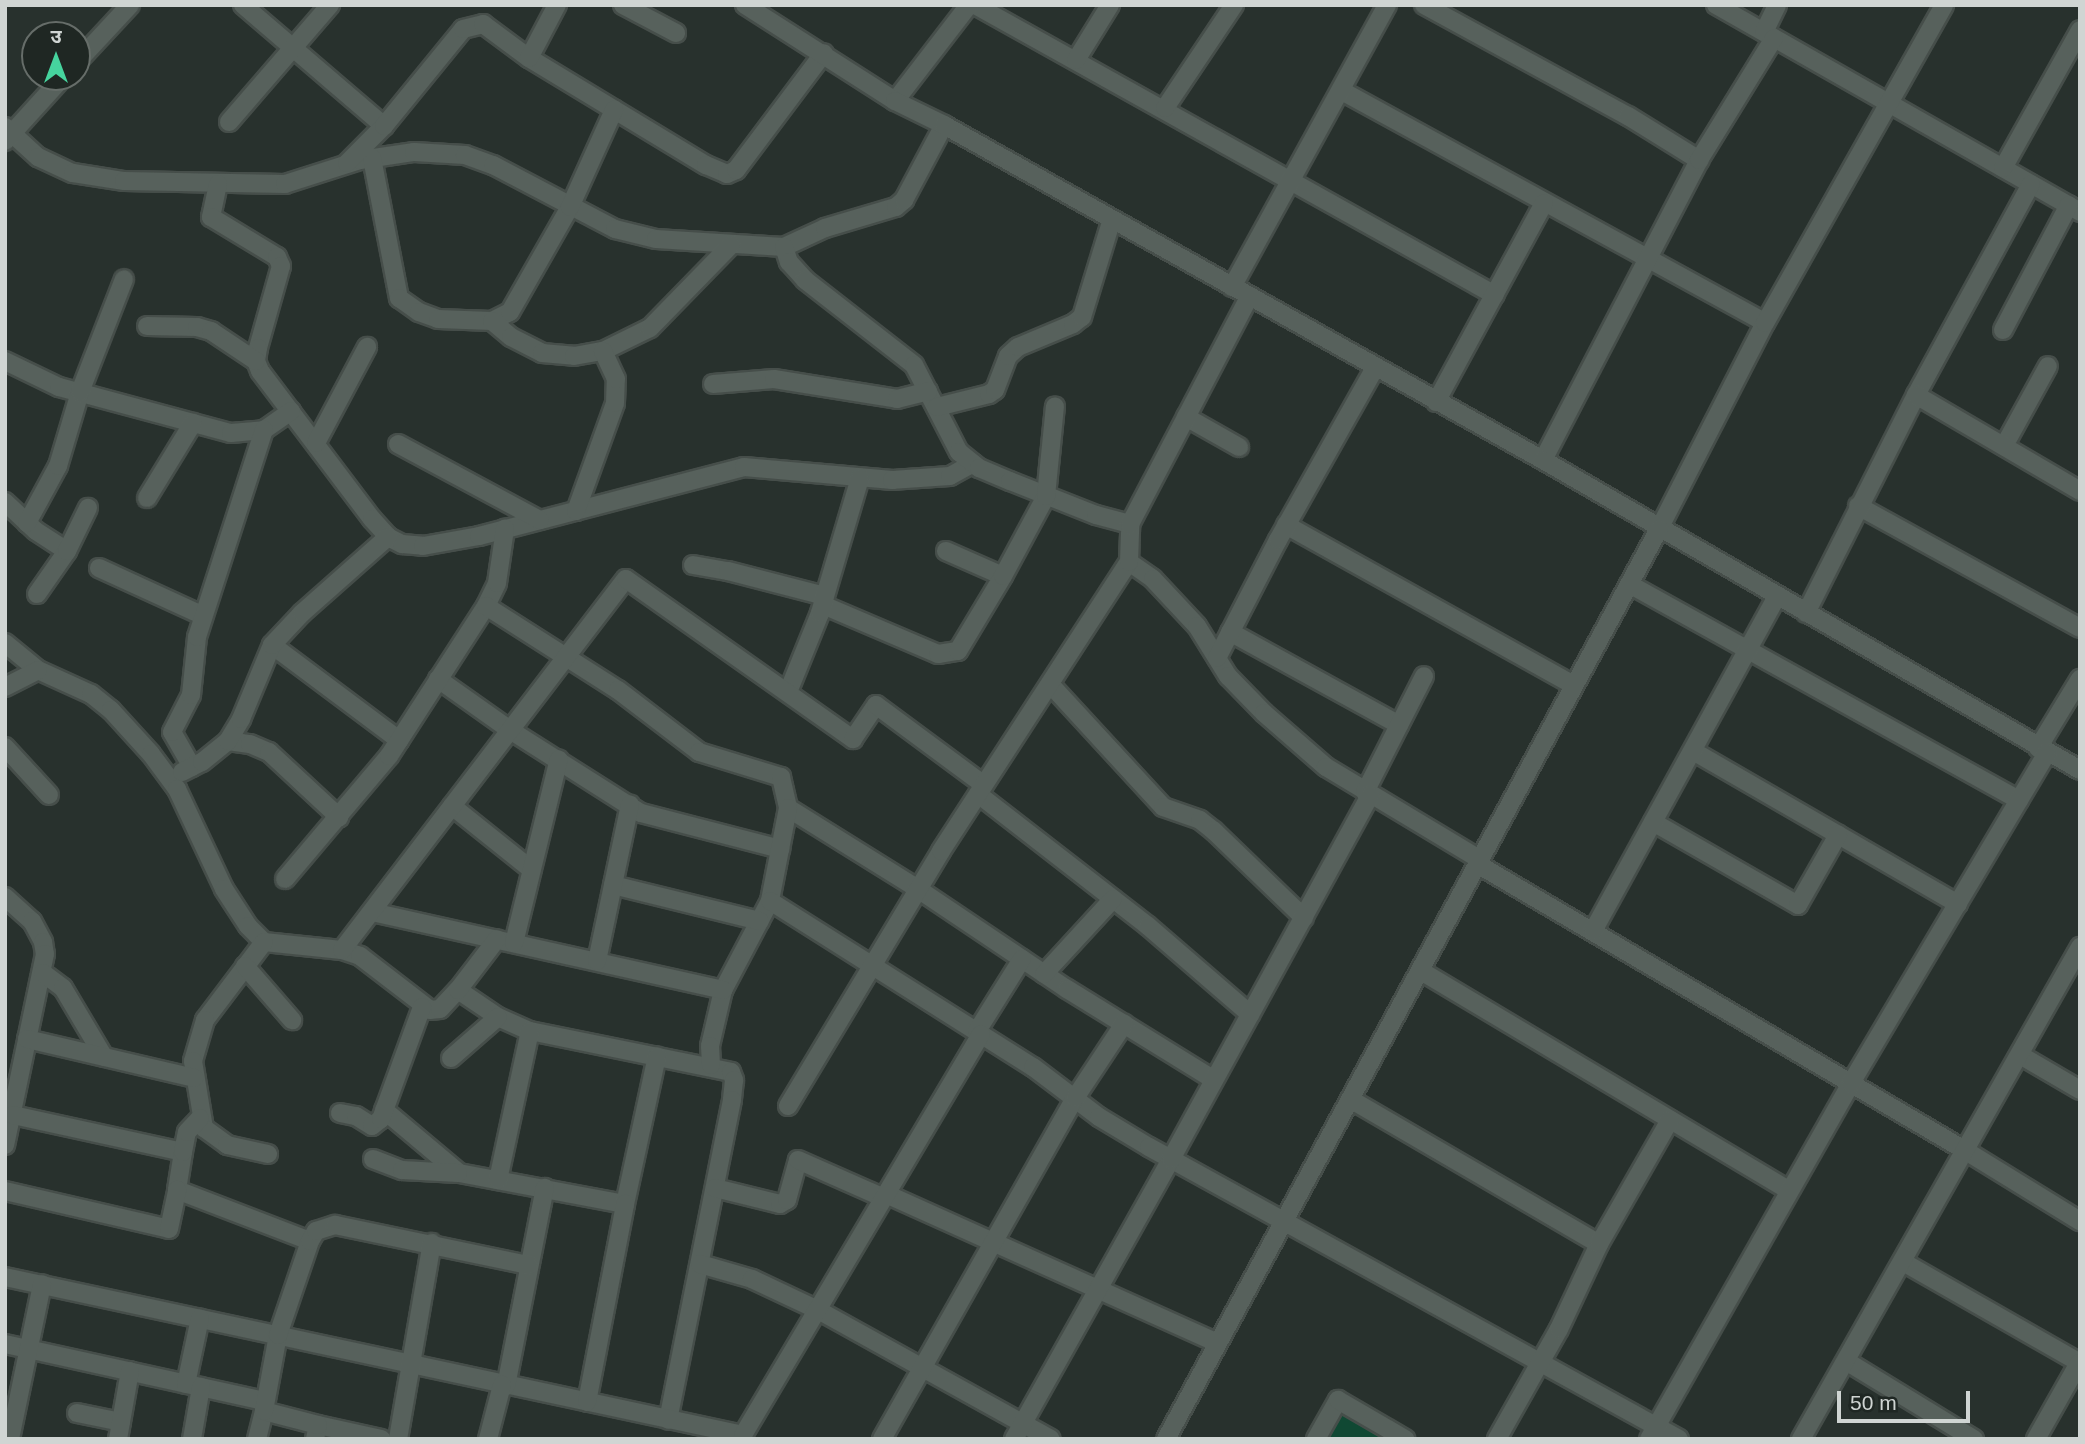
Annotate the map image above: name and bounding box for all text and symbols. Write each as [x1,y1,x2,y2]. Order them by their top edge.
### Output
north arrow [21,21,91,91]
text: उ [50,26,62,47]
scale bar [1840,1378,1973,1422]
text: 50 m [1850,1391,1897,1414]

